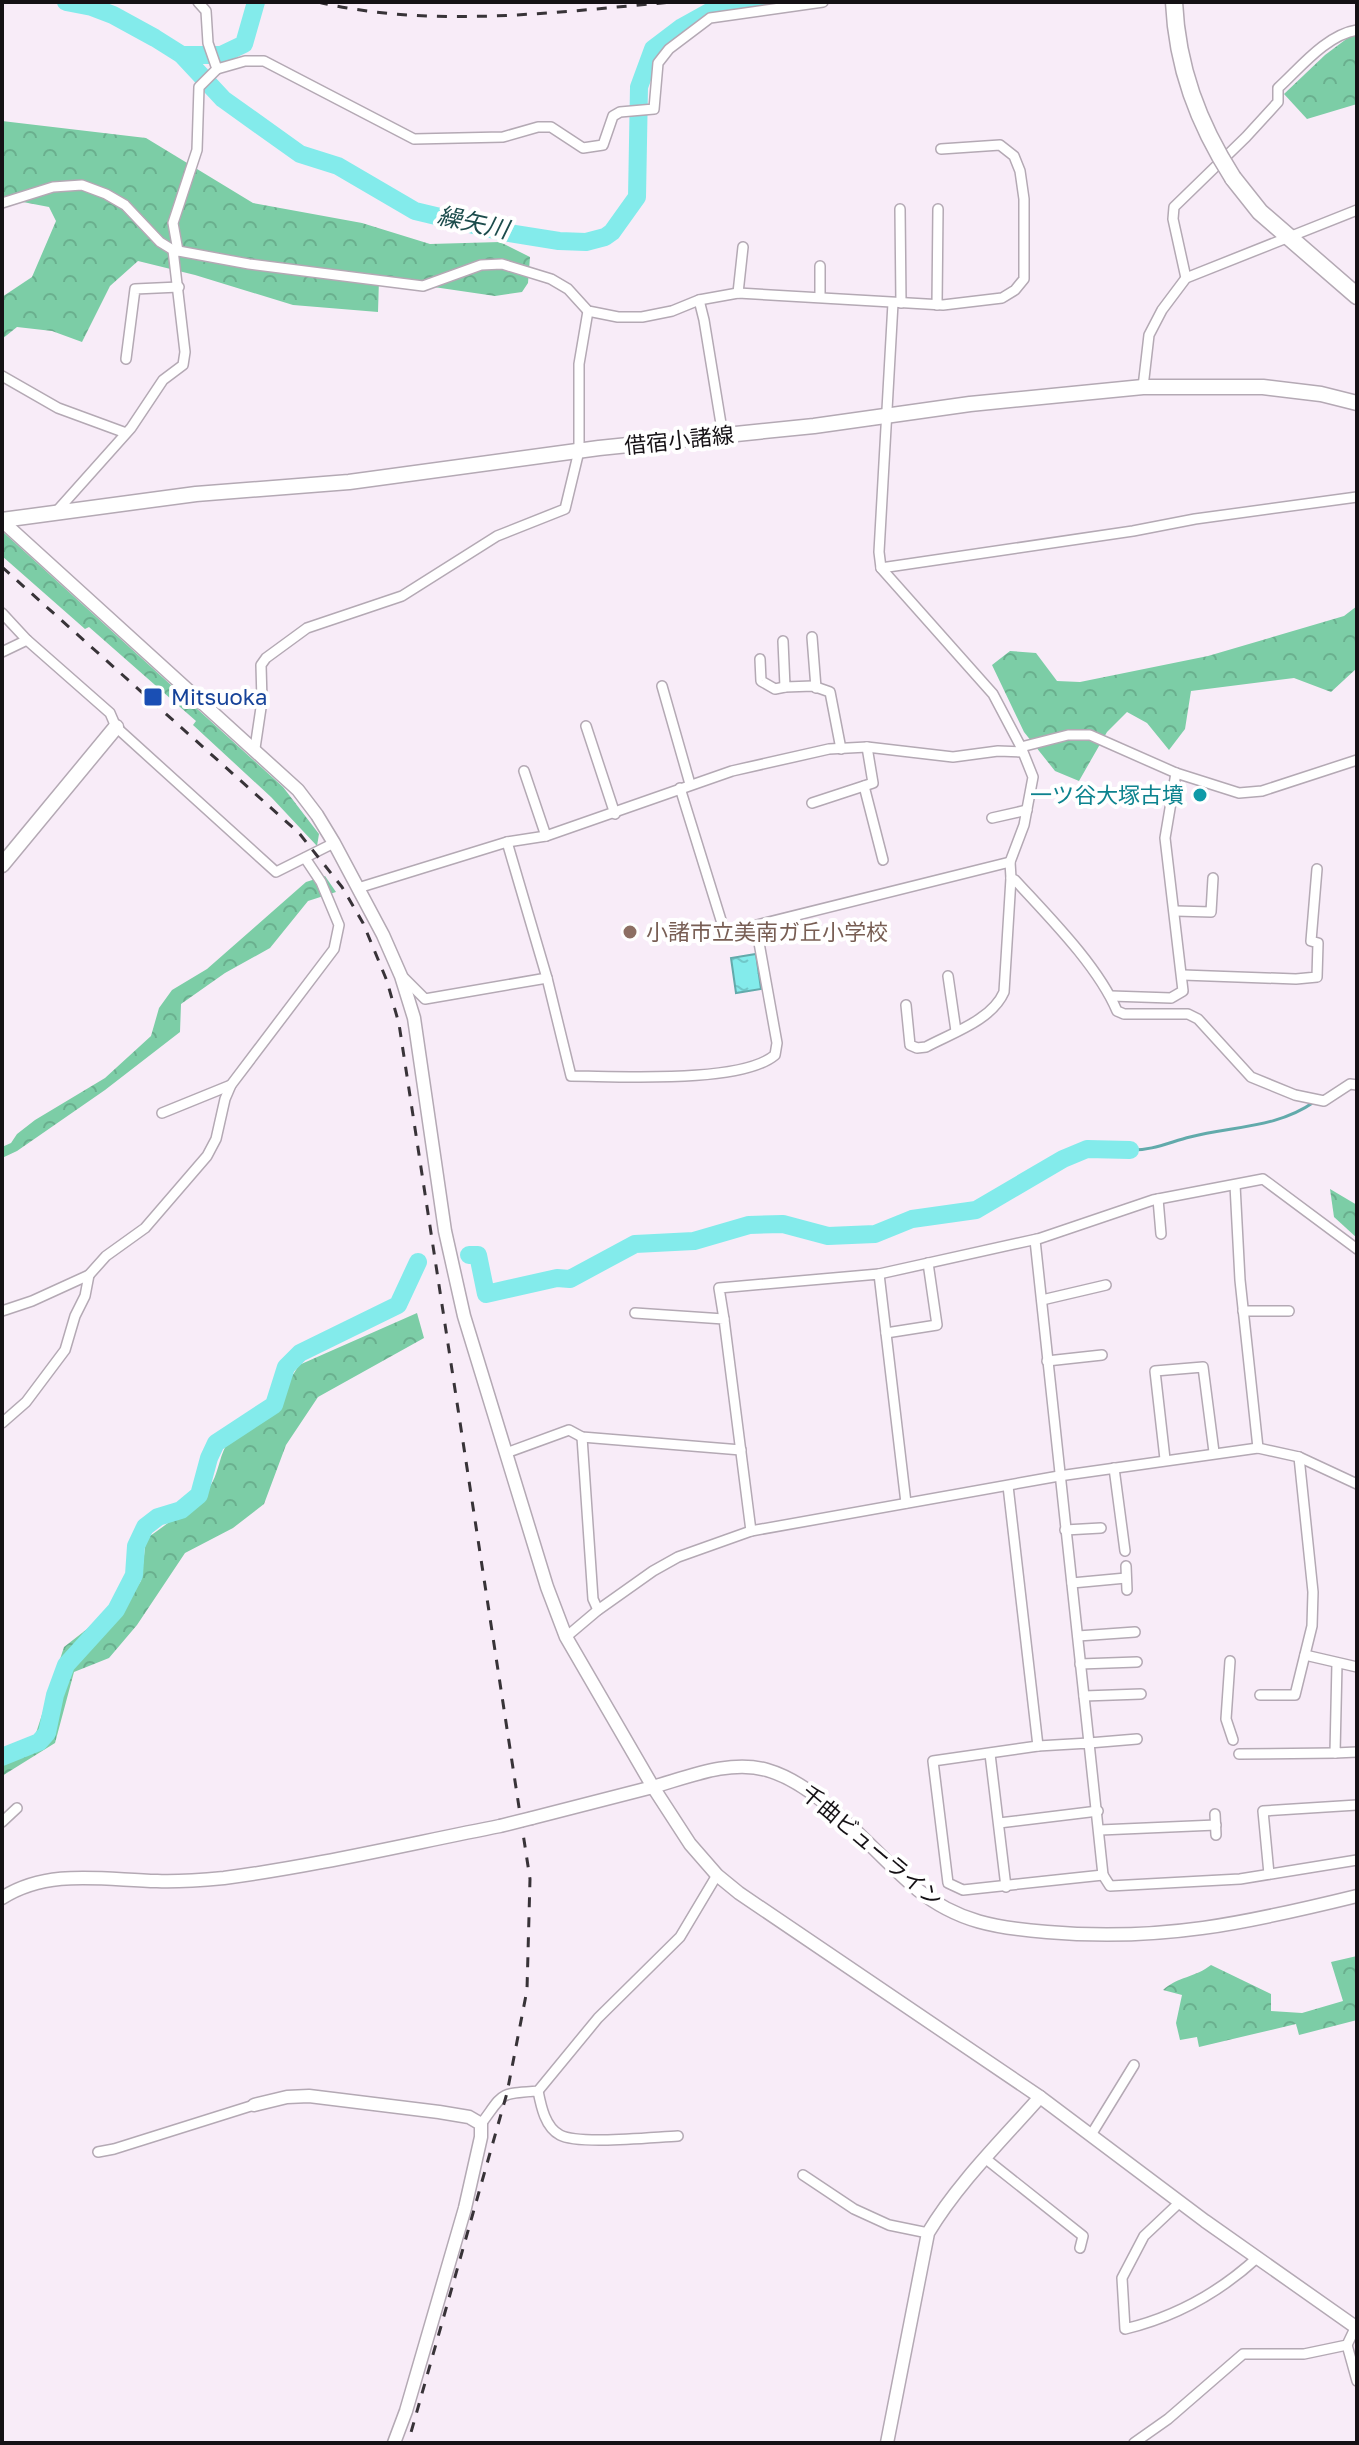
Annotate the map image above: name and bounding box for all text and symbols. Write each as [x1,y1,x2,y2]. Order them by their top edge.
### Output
water label: 繰矢川 [435,200,514,244]
street label: 借宿小諸線 [623,420,735,459]
place label: Mitsuoka [171,683,267,710]
marker: Mitsuoka [142,686,164,708]
place label: 一ツ谷大塚古墳 [1030,781,1184,808]
marker: 一ツ谷大塚古墳 [1191,786,1209,804]
place label: 小諸市立美南ガ丘小学校 [646,918,888,945]
marker: 小諸市立美南ガ丘小学校 [621,923,639,941]
street label: 千曲ビューライン [796,1779,948,1913]

